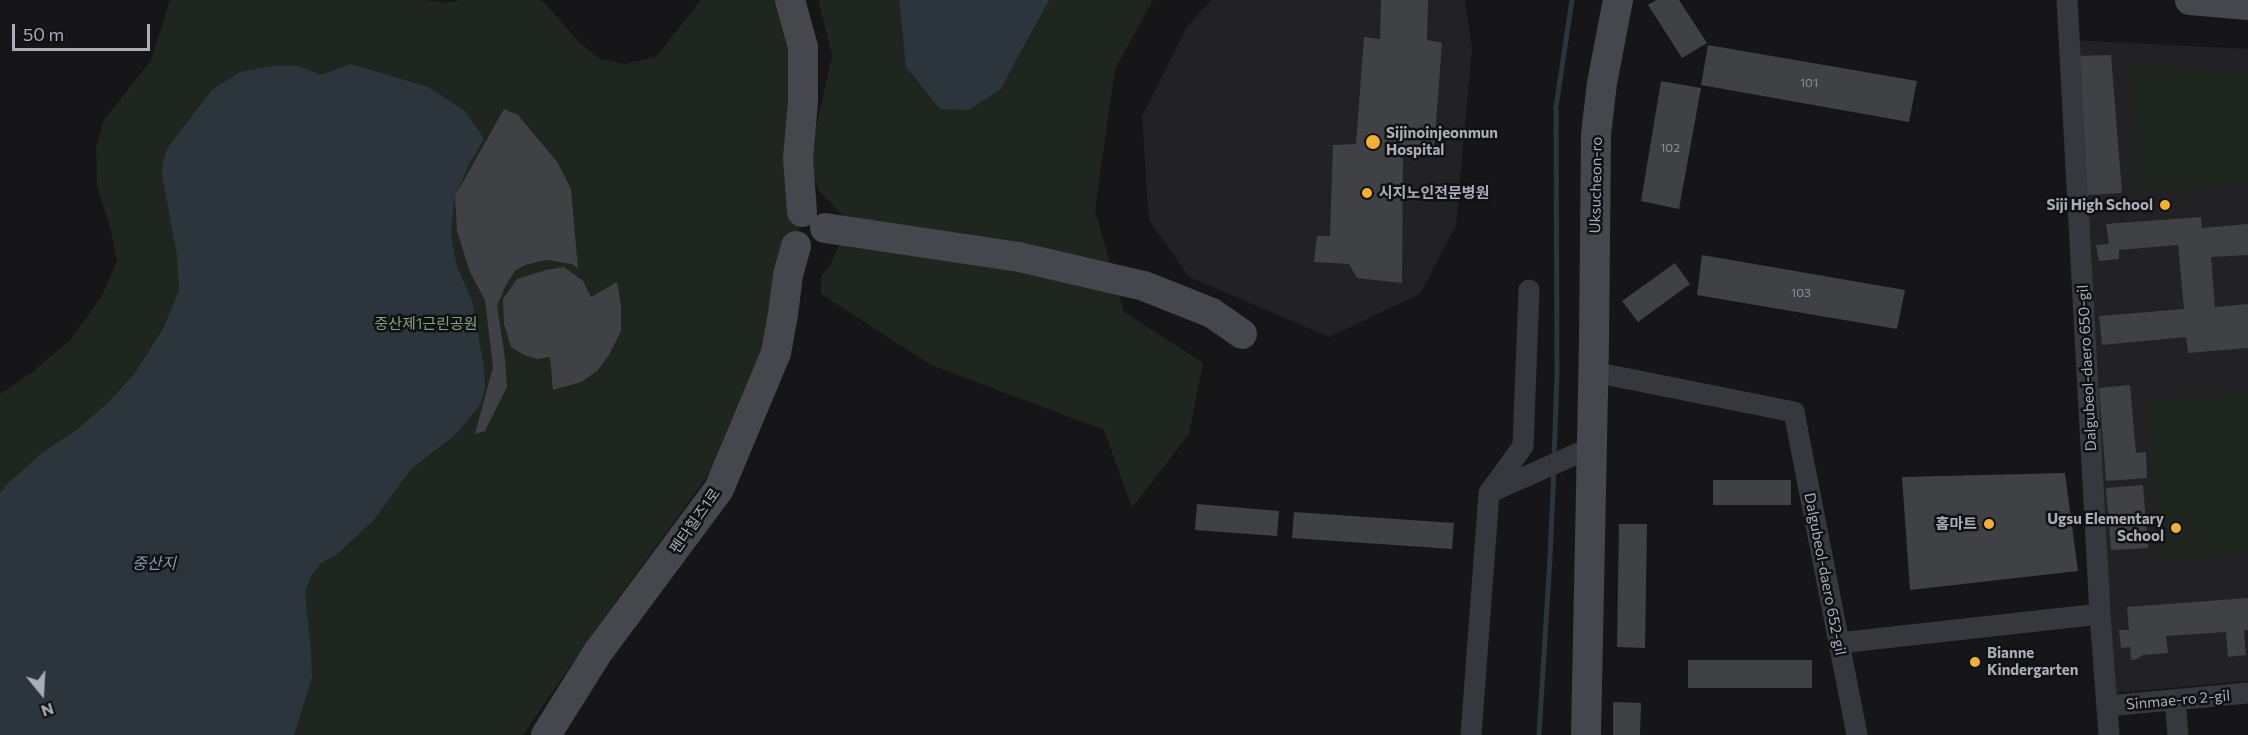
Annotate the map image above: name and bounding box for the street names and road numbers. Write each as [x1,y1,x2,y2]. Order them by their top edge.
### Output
street label: Uksucheon-ro [1586,136,1606,234]
street label: Dalgubeol-daero 650-gil [2074,284,2100,452]
street label: 펜타힐즈1로 [666,485,724,557]
street label: Dalgubeol-daero 652-gil [1800,491,1850,657]
street label: Sinmae-ro 2-gil [2125,686,2231,714]

